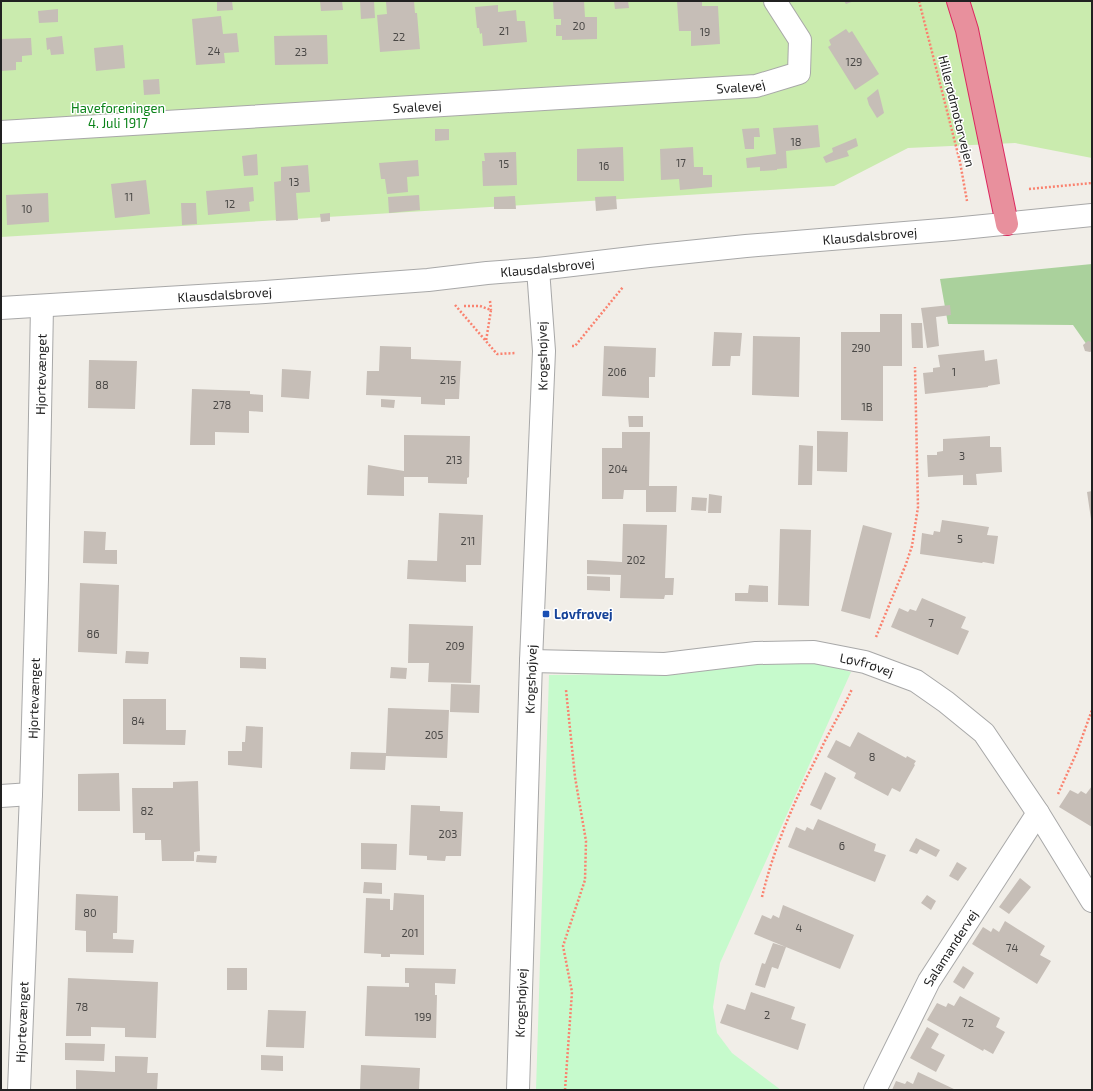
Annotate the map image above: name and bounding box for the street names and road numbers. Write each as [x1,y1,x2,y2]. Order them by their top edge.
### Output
street label: Hillerødmotorvejen [935,53,979,169]
street label: Svalevej [716,76,767,96]
street label: Svalevej [392,97,442,116]
street label: Klausdalsbrovej [822,224,918,248]
street label: Klausdalsbrovej [500,254,595,280]
street label: Klausdalsbrovej [177,284,272,305]
street label: Krogshøjvej [533,321,551,391]
street label: Hjortevænget [32,334,49,415]
street label: Krogshøjvej [521,644,540,714]
street label: Løvfrøvej [838,649,896,680]
street label: Hjortevænget [25,657,43,739]
street label: Salamandervej [920,907,981,989]
street label: Krogshøjvej [512,968,530,1038]
street label: Hjortevænget [12,981,31,1063]

